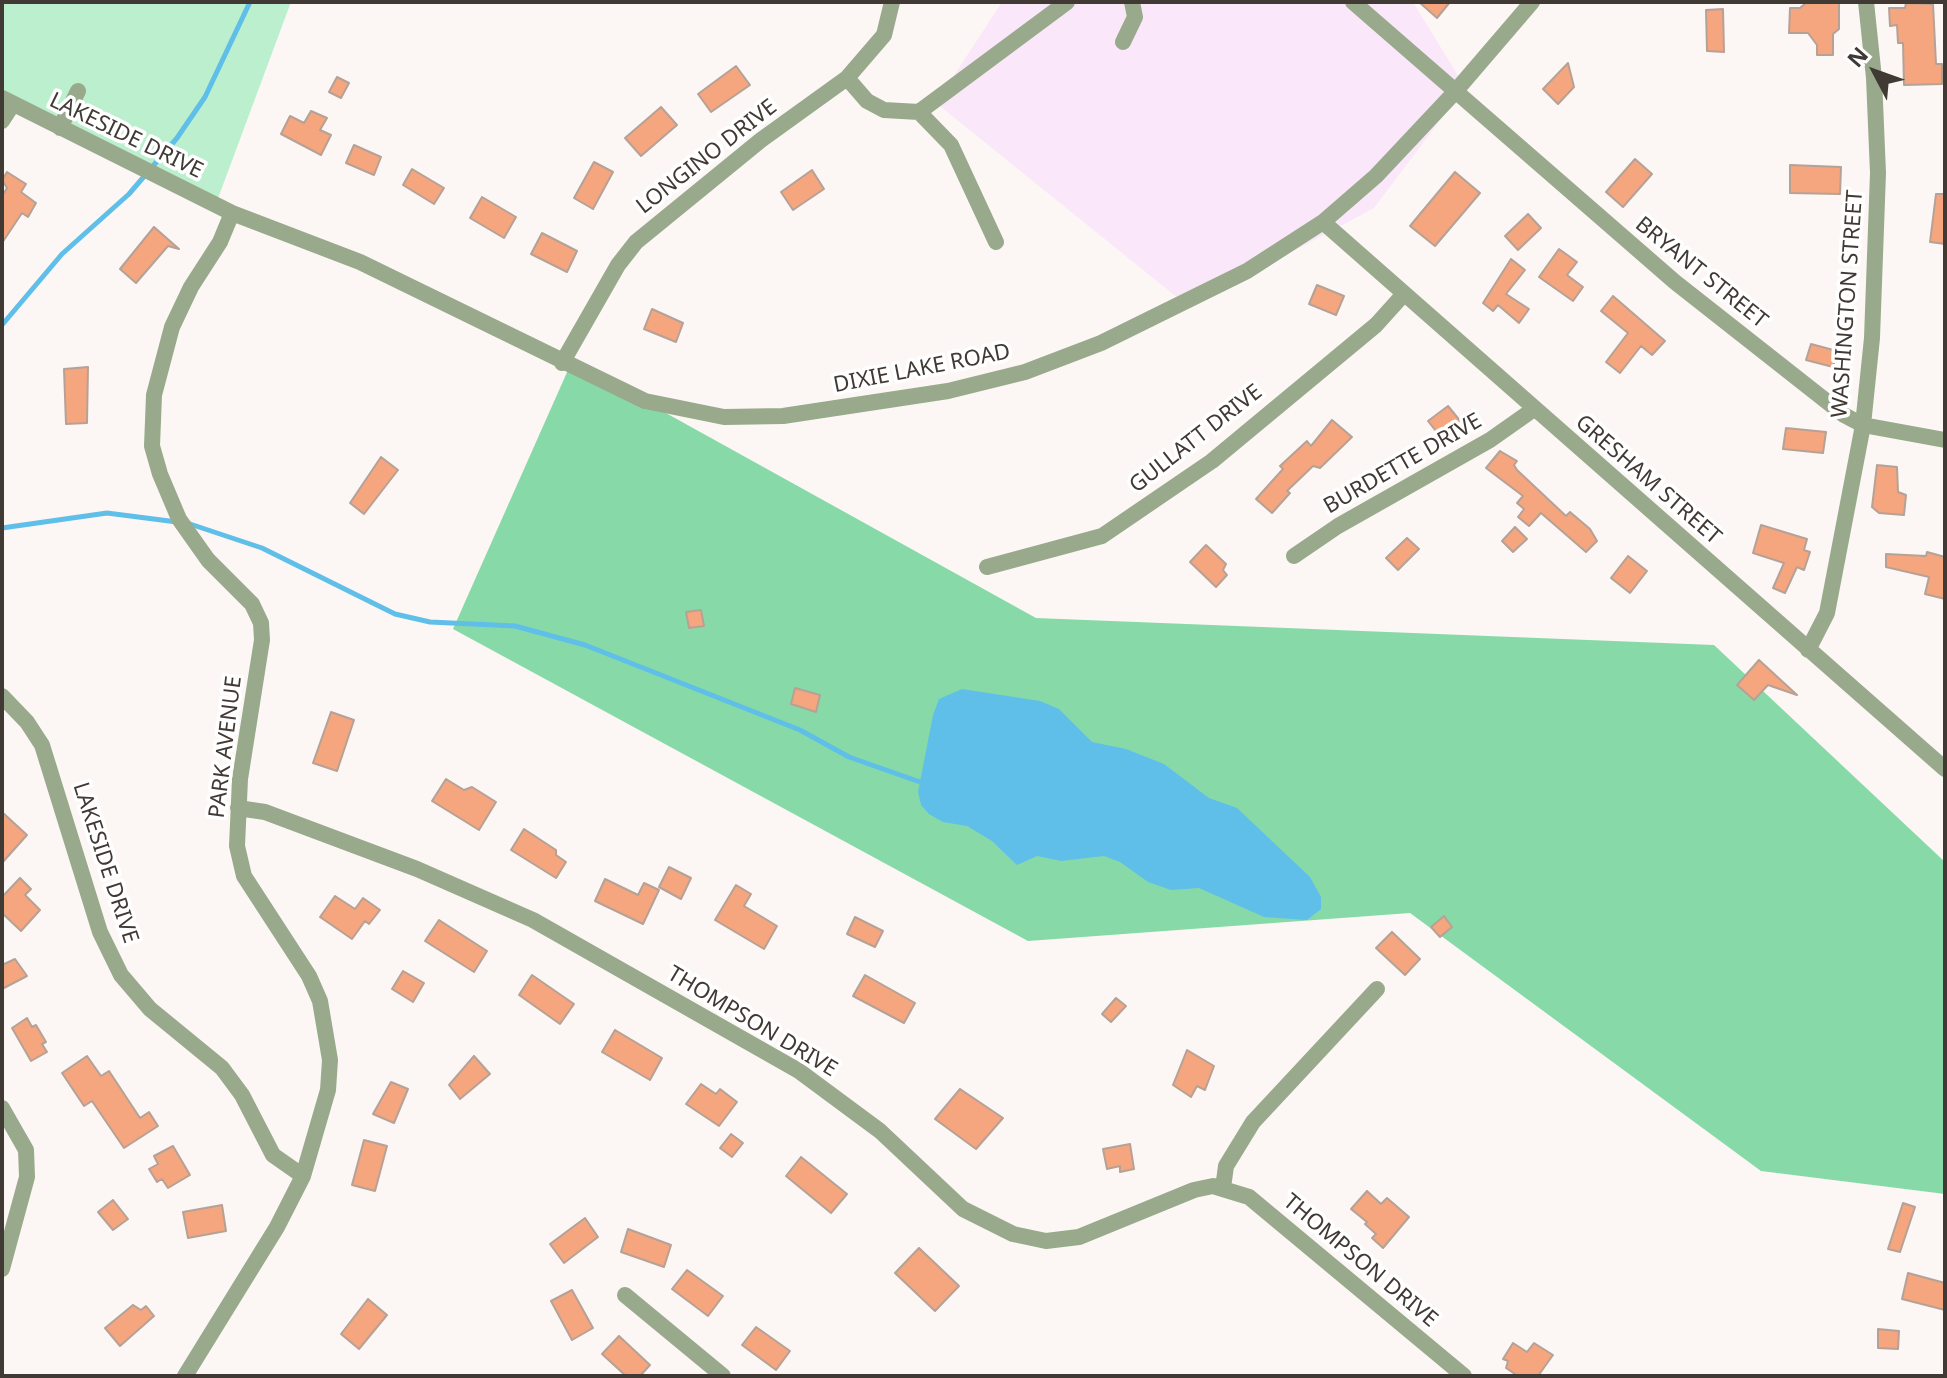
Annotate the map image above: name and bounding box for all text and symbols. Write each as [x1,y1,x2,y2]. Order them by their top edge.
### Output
north arrow [1835,32,1915,112]
text: N [1840,40,1874,73]
street label: LAKESIDE DRIVE [45,87,207,185]
street label: LONGINO DRIVE [632,94,782,220]
street label: WASHINGTON STREET [1827,189,1869,419]
street label: BRYANT STREET [1630,212,1772,334]
street label: DIXIE LAKE ROAD [831,339,1013,399]
street label: GULLATT DRIVE [1124,379,1268,499]
street label: BURDETTE DRIVE [1319,408,1487,520]
street label: GRESHAM STREET [1570,409,1726,551]
street label: PARK AVENUE [204,674,248,820]
street label: LAKESIDE DRIVE [67,779,143,947]
street label: THOMPSON DRIVE [662,961,842,1083]
street label: THOMPSON DRIVE [1277,1189,1443,1333]

